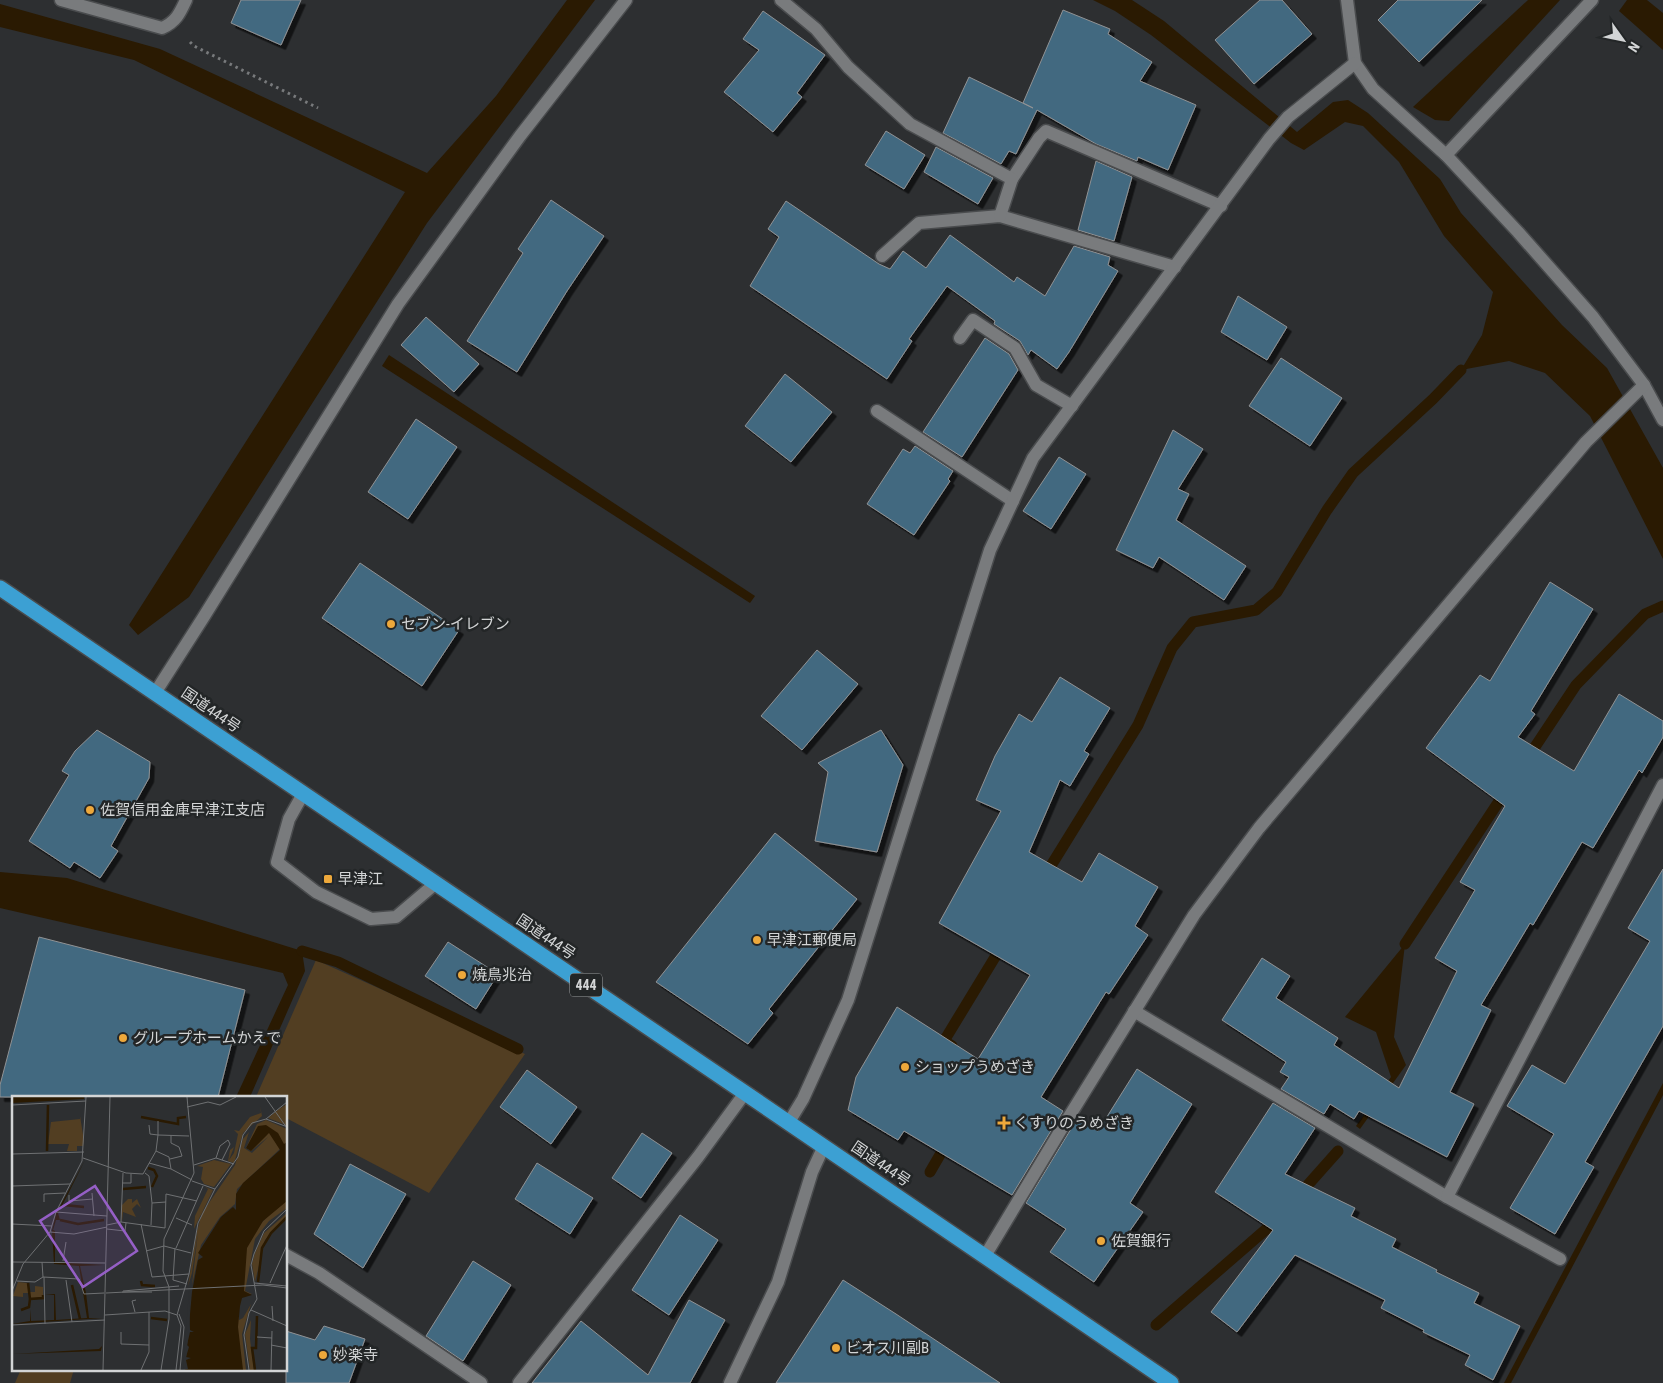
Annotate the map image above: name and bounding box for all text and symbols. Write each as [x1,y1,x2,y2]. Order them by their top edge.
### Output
north arrow [1598,15,1648,65]
text: N [1625,39,1643,55]
place label: セブン-イレブン [401,615,510,633]
marker: セブン-イレブン [385,618,397,630]
street label: 国道444号 [178,684,244,736]
place label: 佐賀信用金庫早津江支店 [100,801,265,819]
marker: 佐賀信用金庫早津江支店 [84,804,96,816]
place label: 早津江 [338,870,383,888]
marker: 早津江 [322,873,334,885]
street label: 国道444号 [513,911,579,963]
place label: 早津江郵便局 [767,931,857,949]
marker: 早津江郵便局 [751,934,763,946]
place label: 焼鳥兆治 [472,966,532,984]
marker: 焼鳥兆治 [456,969,468,981]
road number: 444 [570,974,602,996]
place label: グループホームかえで [133,1029,281,1047]
marker: グループホームかえで [117,1032,129,1044]
place label: ショップうめざき [915,1058,1035,1076]
marker: ショップうめざき [899,1061,911,1073]
inset map [12,1096,288,1370]
place label: くすりのうめざき [1014,1114,1134,1132]
marker: くすりのうめざき [998,1117,1010,1129]
street label: 国道444号 [848,1138,914,1190]
place label: 佐賀銀行 [1111,1232,1171,1250]
marker: 佐賀銀行 [1095,1235,1107,1247]
place label: ビオス川副B [846,1339,929,1357]
marker: ビオス川副B [830,1342,842,1354]
place label: 妙楽寺 [333,1346,378,1364]
marker: 妙楽寺 [317,1349,329,1361]

